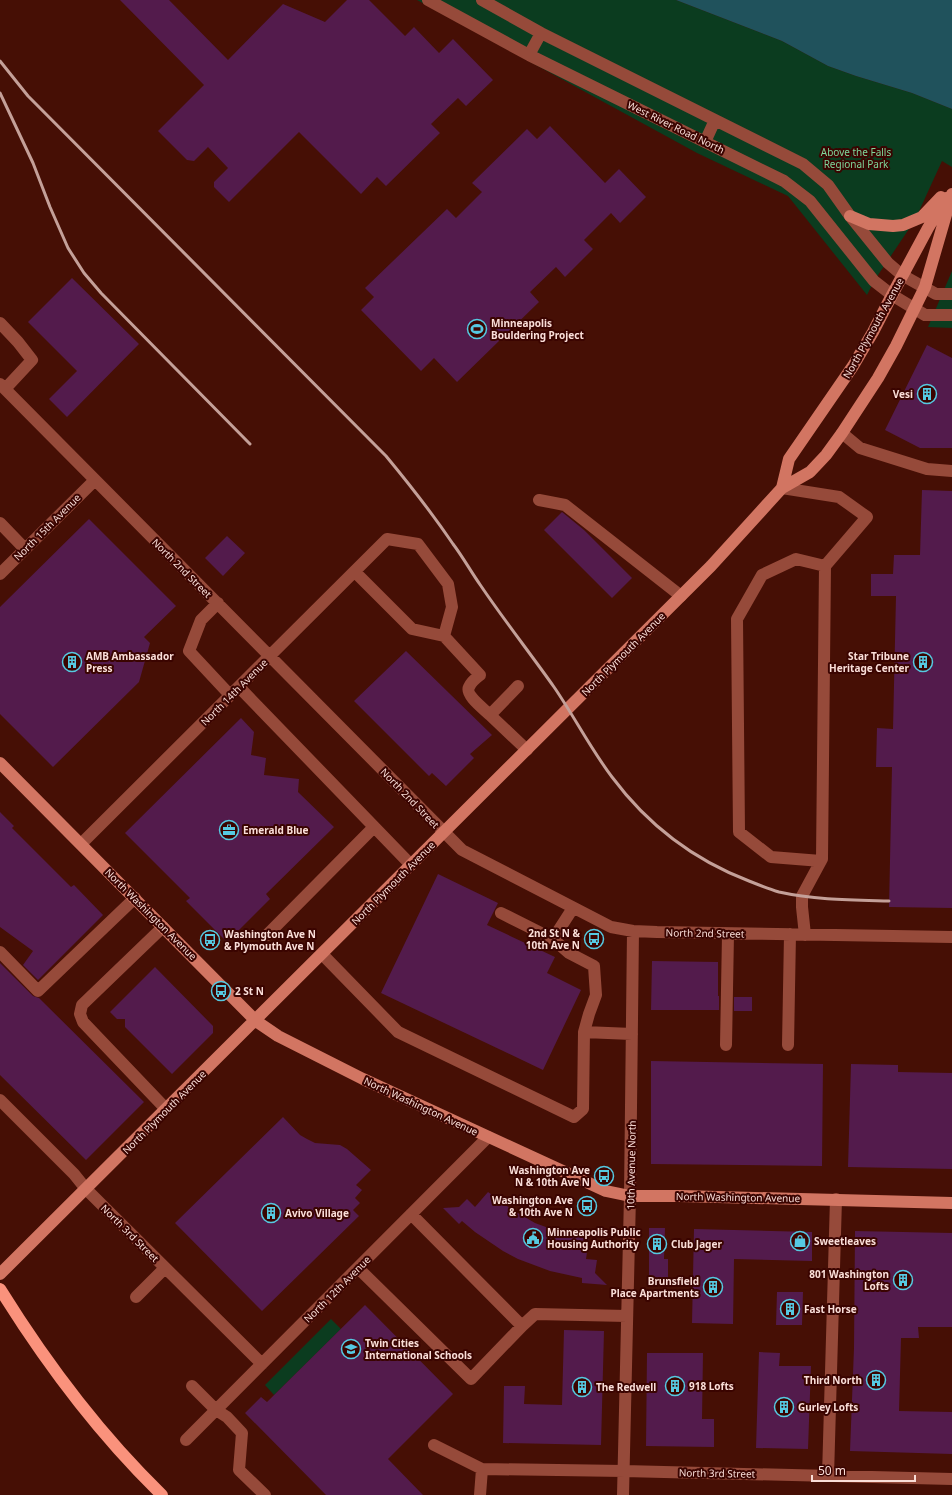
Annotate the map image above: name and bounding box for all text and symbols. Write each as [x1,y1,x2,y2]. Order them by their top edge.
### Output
street label: West River Road North [625,97,727,157]
park label: Above the Falls Regional Park [821,145,891,171]
street label: North Plymouth Avenue [839,275,907,381]
place label: Minneapolis Bouldering Project [491,316,584,342]
sports icon: Minneapolis Bouldering Project [466,318,488,340]
building icon: Vesi [916,383,938,405]
place label: Vesi [893,387,913,401]
street label: North 15th Avenue [11,490,84,563]
street label: North 2nd Street [149,535,215,601]
street label: North Plymouth Avenue [578,609,668,699]
place label: AMB Ambassador Press [86,649,174,675]
place label: Star Tribune Heritage Center [829,649,910,675]
building icon: AMB Ambassador Press [61,651,83,673]
building icon: Star Tribune Heritage Center [912,651,934,673]
street label: North 14th Avenue [198,655,271,728]
street label: North 2nd Street [378,765,443,831]
office icon: Emerald Blue [218,819,240,841]
place label: Emerald Blue [243,823,309,837]
street label: North Plymouth Avenue [348,838,438,928]
street label: North Washington Avenue [102,865,200,963]
street label: North 2nd Street [666,925,745,941]
place label: 2nd St N & 10th Ave N [526,926,580,952]
place label: Washington Ave N & Plymouth Ave N [224,927,316,953]
bus stop icon: 2nd St N & 10th Ave N [583,928,605,950]
bus stop icon: Washington Ave N & Plymouth Ave N [199,929,221,951]
bus stop icon: 2 St N [210,980,232,1002]
place label: 2 St N [235,984,264,998]
street label: North Plymouth Avenue [119,1067,209,1157]
street label: North Washington Avenue [362,1073,481,1139]
street label: 10th Avenue North [623,1120,639,1210]
place label: Washington Ave N & 10th Ave N [509,1163,590,1189]
bus stop icon: Washington Ave N & 10th Ave N [593,1165,615,1187]
street label: North Washington Avenue [676,1189,801,1205]
place label: Washington Ave & 10th Ave N [492,1193,573,1219]
bus stop icon: Washington Ave & 10th Ave N [576,1195,598,1217]
street label: North 3rd Street [98,1201,162,1265]
building icon: Avivo Village [260,1202,282,1224]
place label: Avivo Village [285,1206,349,1220]
place label: Minneapolis Public Housing Authority [547,1225,641,1251]
public building icon: Minneapolis Public Housing Authority [522,1227,544,1249]
shop icon: Sweetleaves [789,1230,811,1252]
building icon: Club Jager [646,1233,668,1255]
place label: Sweetleaves [814,1234,876,1248]
place label: Club Jager [671,1237,722,1251]
street label: North 12th Avenue [301,1252,374,1325]
place label: 801 Washington Lofts [809,1267,889,1293]
building icon: 801 Washington Lofts [892,1269,914,1291]
place label: Brunsfield Place Apartments [610,1274,699,1300]
building icon: Brunsfield Place Apartments [702,1276,724,1298]
building icon: Fast Horse [779,1298,801,1320]
place label: Fast Horse [804,1302,857,1316]
place label: Twin Cities International Schools [365,1336,472,1362]
school or university icon: Twin Cities International Schools [340,1338,362,1360]
building icon: Third North [865,1369,887,1391]
place label: Third North [804,1373,862,1387]
building icon: 918 Lofts [664,1375,686,1397]
building icon: The Redwell [571,1376,593,1398]
place label: 918 Lofts [689,1379,734,1393]
place label: The Redwell [596,1380,656,1394]
building icon: Gurley Lofts [773,1396,795,1418]
place label: Gurley Lofts [798,1400,858,1414]
scale bar [812,1457,915,1483]
text: 50 m [818,1462,846,1479]
street label: North 3rd Street [679,1465,756,1481]

